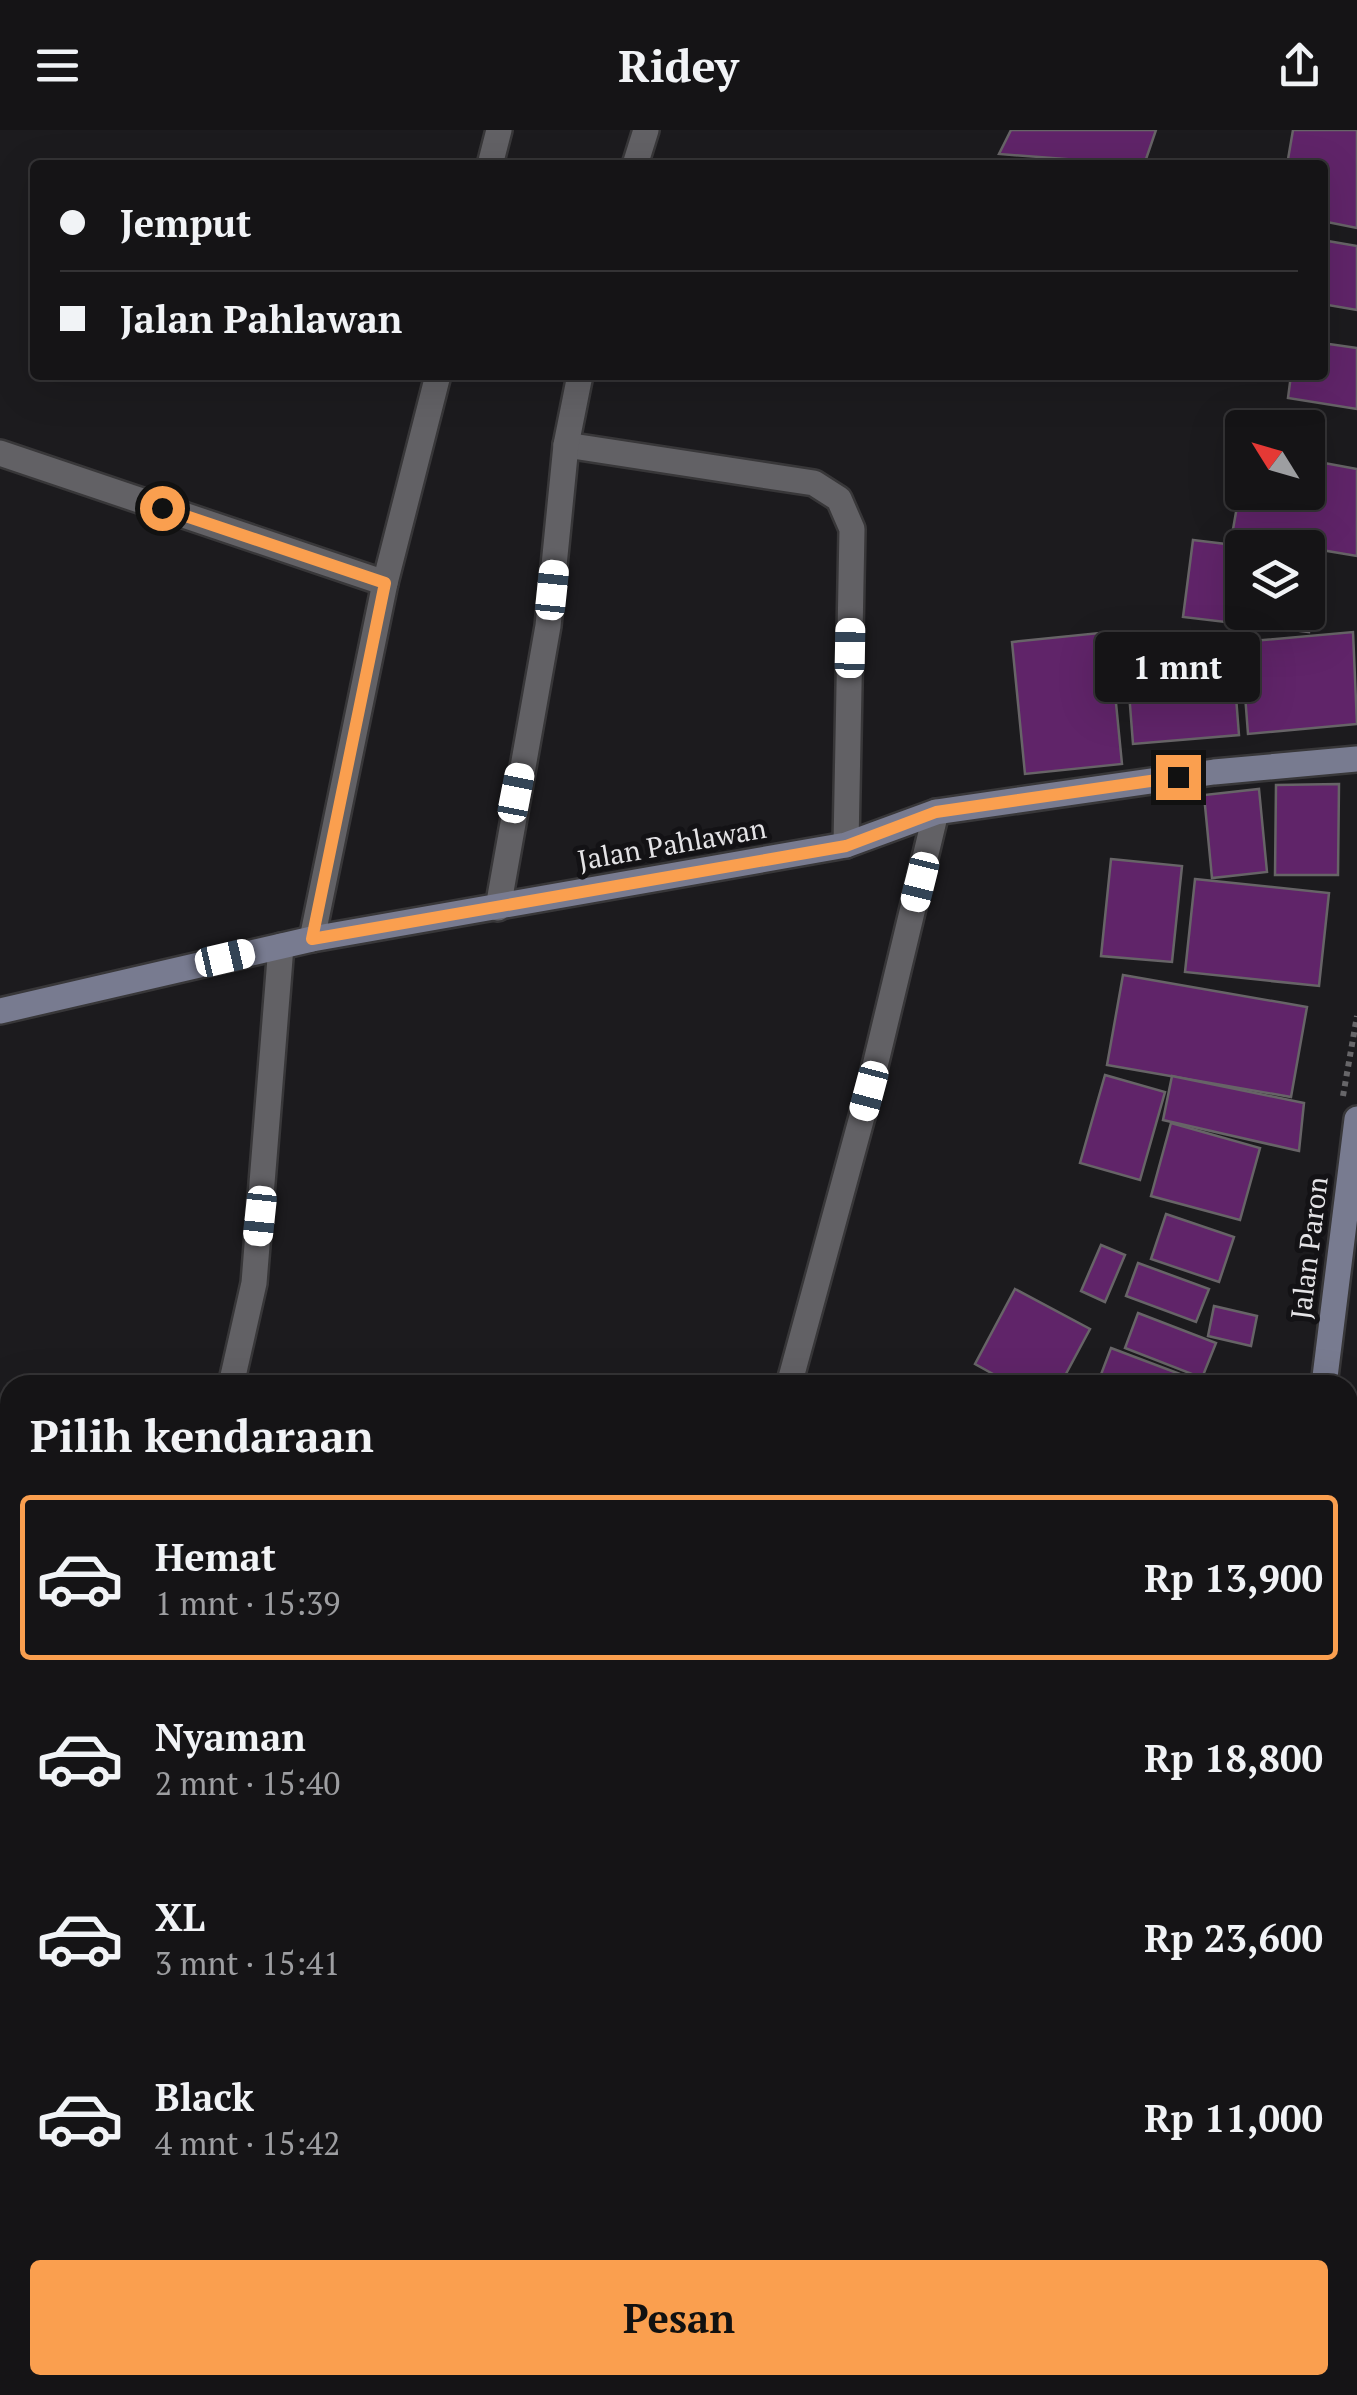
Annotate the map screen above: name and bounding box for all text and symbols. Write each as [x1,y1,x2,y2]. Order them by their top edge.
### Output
text: Ridey [618,35,739,95]
icon: menu [30,38,85,93]
icon: share [1272,38,1327,93]
text: Jemput [120,198,251,248]
text: Jalan Pahlawan [120,294,402,344]
north arrow [1225,410,1325,510]
map controls [1225,410,1325,630]
route start [140,486,185,531]
button: layers [1225,530,1325,630]
car [534,559,570,621]
car [834,618,866,678]
callout: 1 mnt [1096,632,1260,702]
text: 1 mnt [1133,646,1222,688]
route end [1156,755,1201,800]
car [496,761,536,825]
street label: Jalan Pahlawan [575,809,769,878]
car [898,849,942,915]
car [192,937,258,979]
car [847,1058,891,1124]
street label: Jalan Paron [1281,1174,1336,1321]
car [242,1185,278,1247]
text: Pilih kendaraan [30,1405,374,1465]
text: Hemat [155,1532,276,1582]
icon: car [35,1533,125,1623]
text: Rp 13,900 [1144,1553,1323,1603]
text: 1 mnt · 15:39 [155,1582,340,1624]
text: Nyaman [155,1712,306,1762]
icon: car [35,1713,125,1803]
text: Rp 18,800 [1144,1733,1323,1783]
text: 2 mnt · 15:40 [155,1762,340,1804]
text: XL [155,1892,205,1942]
icon: car [35,1893,125,1983]
text: Rp 23,600 [1144,1913,1323,1963]
text: 3 mnt · 15:41 [155,1942,340,1984]
text: Black [155,2072,254,2122]
icon: car [35,2073,125,2163]
text: Rp 11,000 [1144,2093,1323,2143]
text: 4 mnt · 15:42 [155,2122,340,2164]
button: Pesan [30,2260,1328,2375]

